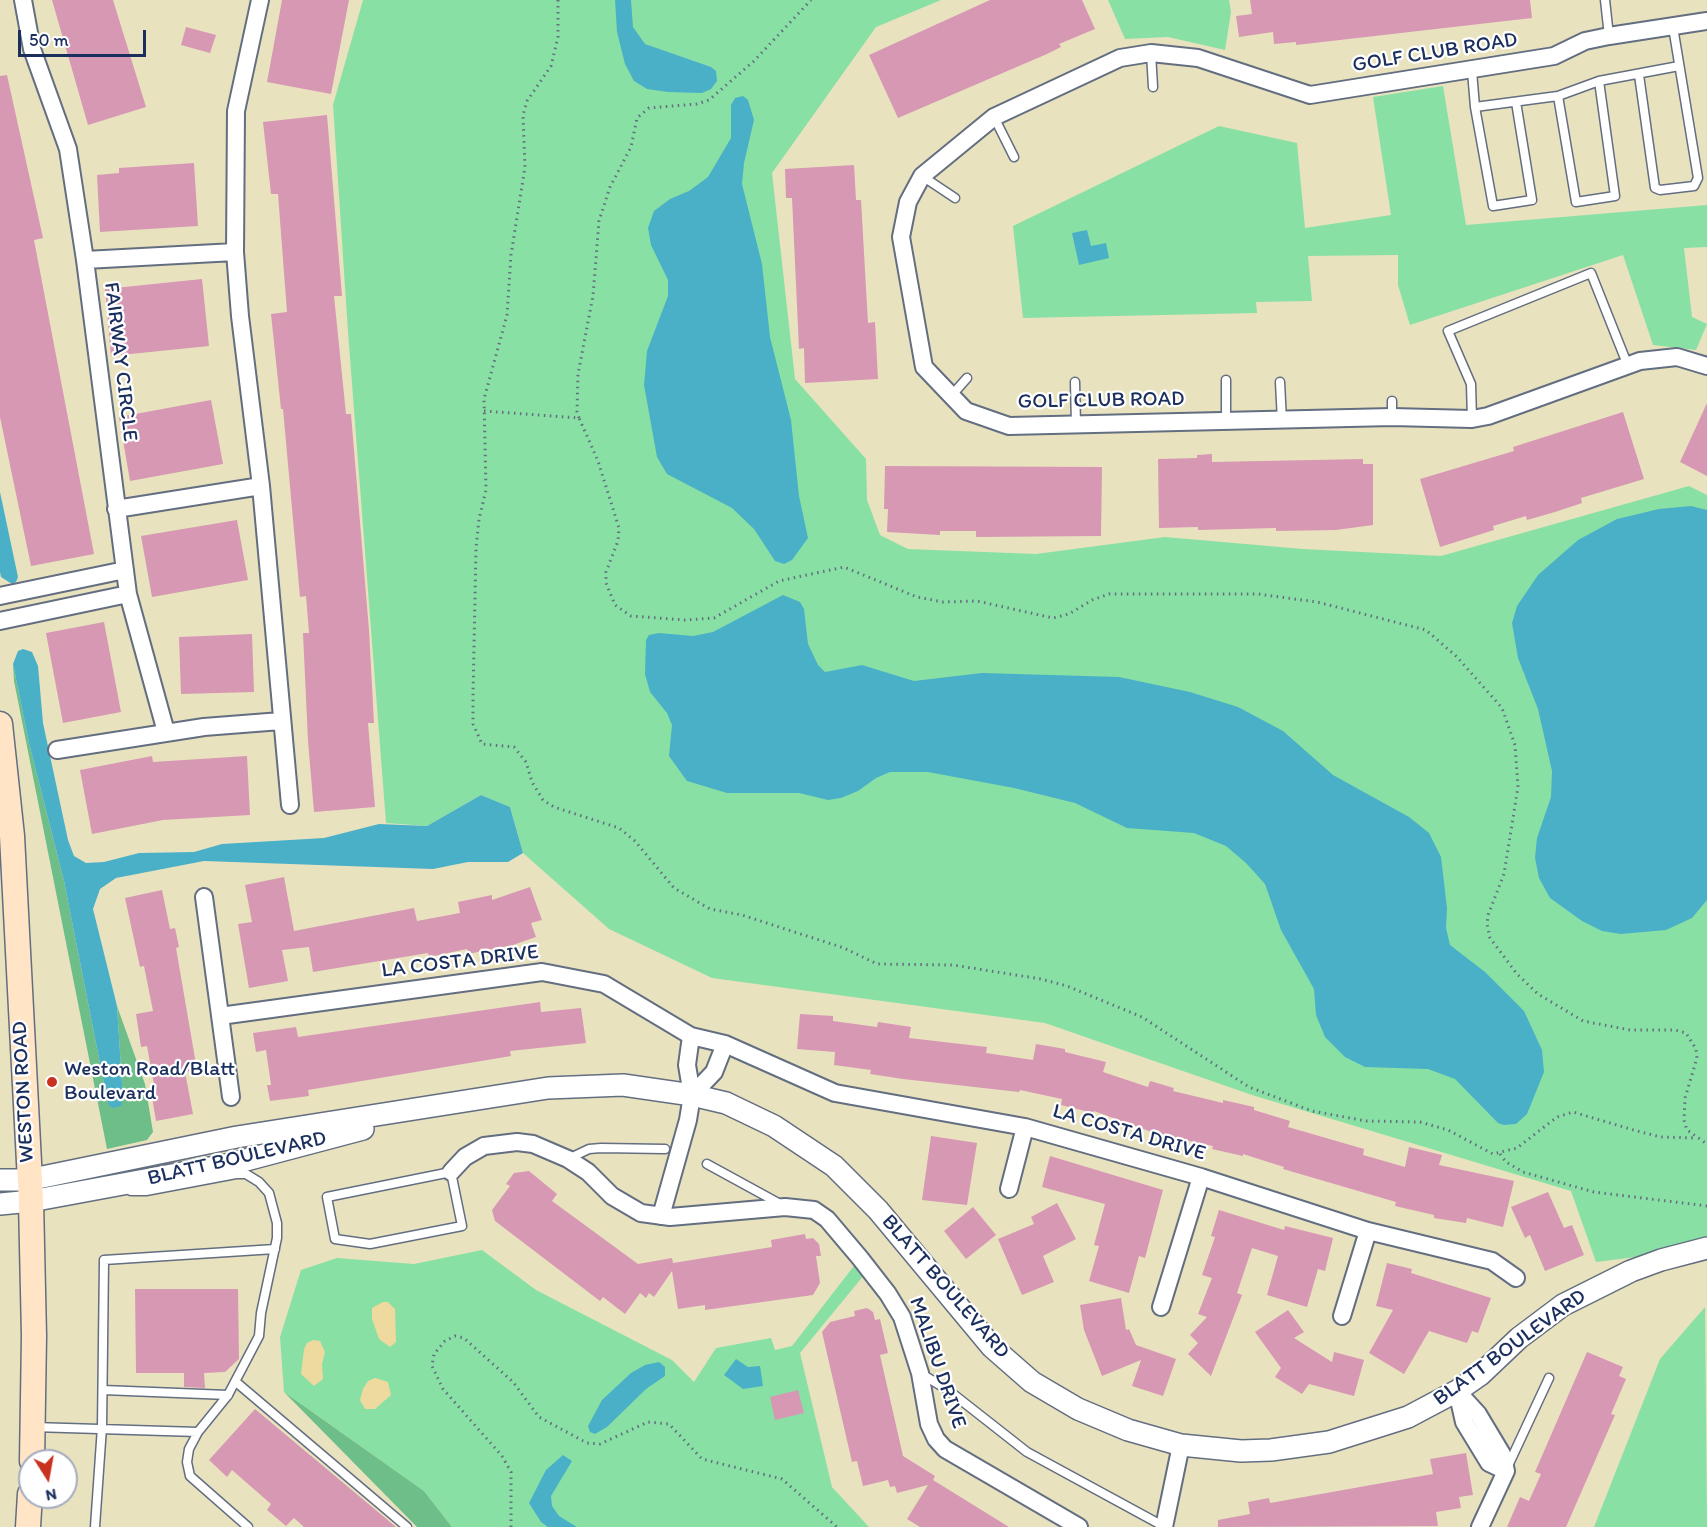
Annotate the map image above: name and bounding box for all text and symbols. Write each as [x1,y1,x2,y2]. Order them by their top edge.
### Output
scale bar [21,18,148,56]
street label: GOLF CLUB ROAD [1351,28,1519,78]
text: 50 m [29,29,69,51]
street label: FAIRWAY CIRCLE [98,281,142,443]
street label: GOLF CLUB ROAD [1017,387,1185,415]
street label: LA COSTA DRIVE [380,940,540,984]
street label: WESTON ROAD [8,1021,40,1163]
place label: Weston Road/Blatt Boulevard [64,1057,235,1107]
marker: Weston Road/Blatt Boulevard [45,1075,59,1089]
street label: LA COSTA DRIVE [1050,1099,1208,1167]
street label: BLATT BOULEVARD [145,1126,329,1192]
street label: BLATT BOULEVARD [876,1210,1014,1364]
street label: BLATT BOULEVARD [1429,1284,1591,1412]
street label: MALIBU DRIVE [903,1294,971,1432]
north arrow [18,1449,78,1509]
text: N [44,1485,58,1506]

